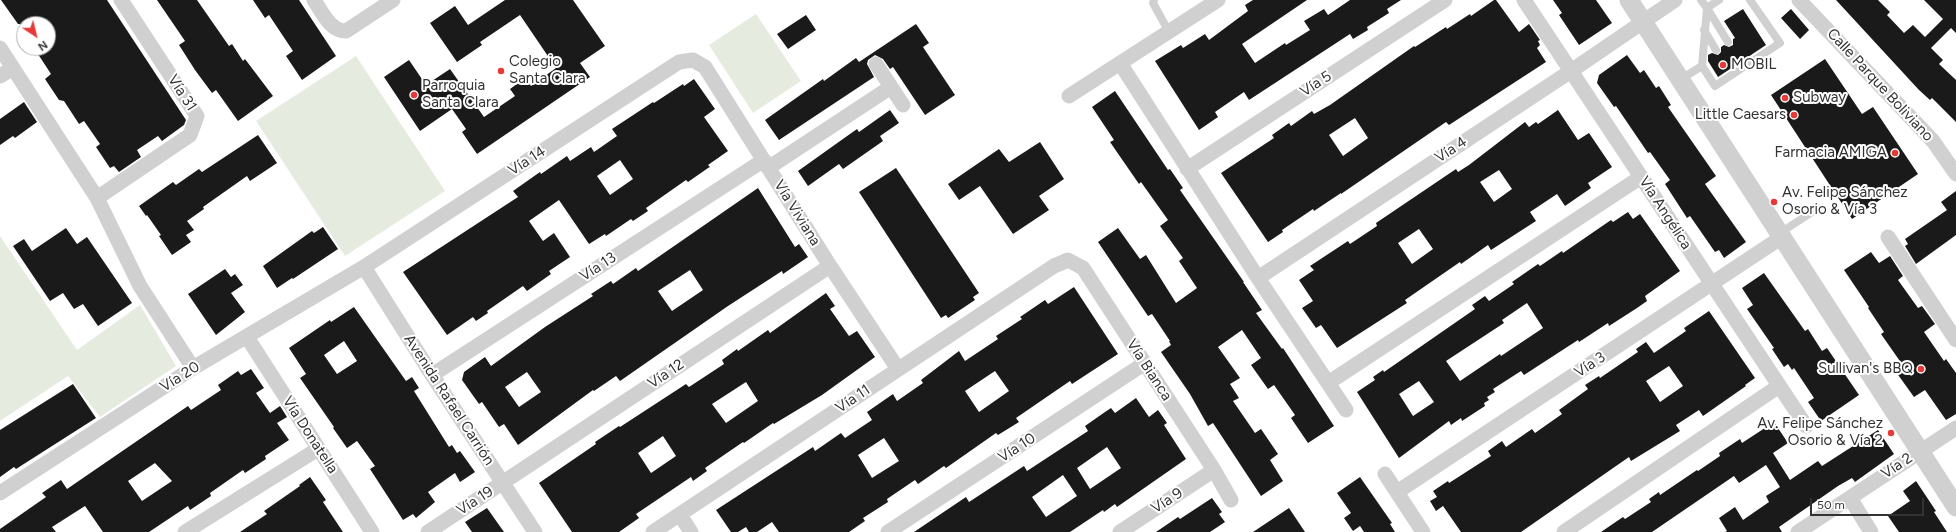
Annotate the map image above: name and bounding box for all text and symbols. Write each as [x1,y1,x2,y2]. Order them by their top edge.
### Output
north arrow [16,16,56,56]
street label: Calle Parque Boliviano [1823,25,1937,145]
text: N [35,38,50,53]
place label: Colegio Santa Clara [509,53,586,88]
place label: MOBIL [1731,56,1776,74]
marker: MOBIL [1718,60,1728,70]
marker: Colegio Santa Clara [496,66,506,76]
street label: Vía 5 [1297,67,1335,101]
street label: Vía 31 [164,71,200,115]
place label: Parroquia Santa Clara [422,77,499,112]
place label: Subway [1793,89,1846,107]
marker: Parroquia Santa Clara [409,90,419,100]
marker: Subway [1780,93,1790,103]
place label: Little Caesars [1695,106,1786,124]
marker: Little Caesars [1789,110,1799,120]
street label: Vía 4 [1432,133,1470,167]
street label: Vía 14 [505,142,549,180]
place label: Farmacia AMIGA [1774,144,1887,162]
marker: Farmacia AMIGA [1890,148,1900,158]
street label: Vía Angélica [1635,173,1695,253]
street label: Vía Viviana [770,177,824,249]
place label: Av. Felipe Sánchez Osorio & Vía 3 [1782,184,1908,219]
marker: Av. Felipe Sánchez Osorio & Vía 3 [1769,197,1779,207]
street label: Vía 13 [576,249,620,285]
street label: Avenida Rafael Carrión [400,331,498,469]
street label: Vía Bianca [1122,336,1176,404]
street label: Vía 3 [1571,348,1609,382]
street label: Vía 12 [644,355,688,393]
street label: Vía 20 [157,358,203,396]
place label: Sullivan's BBQ [1818,360,1913,378]
marker: Sullivan's BBQ [1916,364,1926,374]
street label: Vía 11 [832,381,874,417]
street label: Vía Donatella [278,393,342,477]
place label: Av. Felipe Sánchez Osorio & Vía 2 [1757,415,1883,450]
marker: Av. Felipe Sánchez Osorio & Vía 2 [1886,428,1896,438]
street label: Vía 10 [995,429,1039,467]
street label: Vía 2 [1878,449,1916,483]
street label: Vía 19 [453,483,497,519]
street label: Vía 9 [1148,484,1186,518]
scale bar [1812,490,1926,516]
text: 50 m [1817,498,1845,512]

